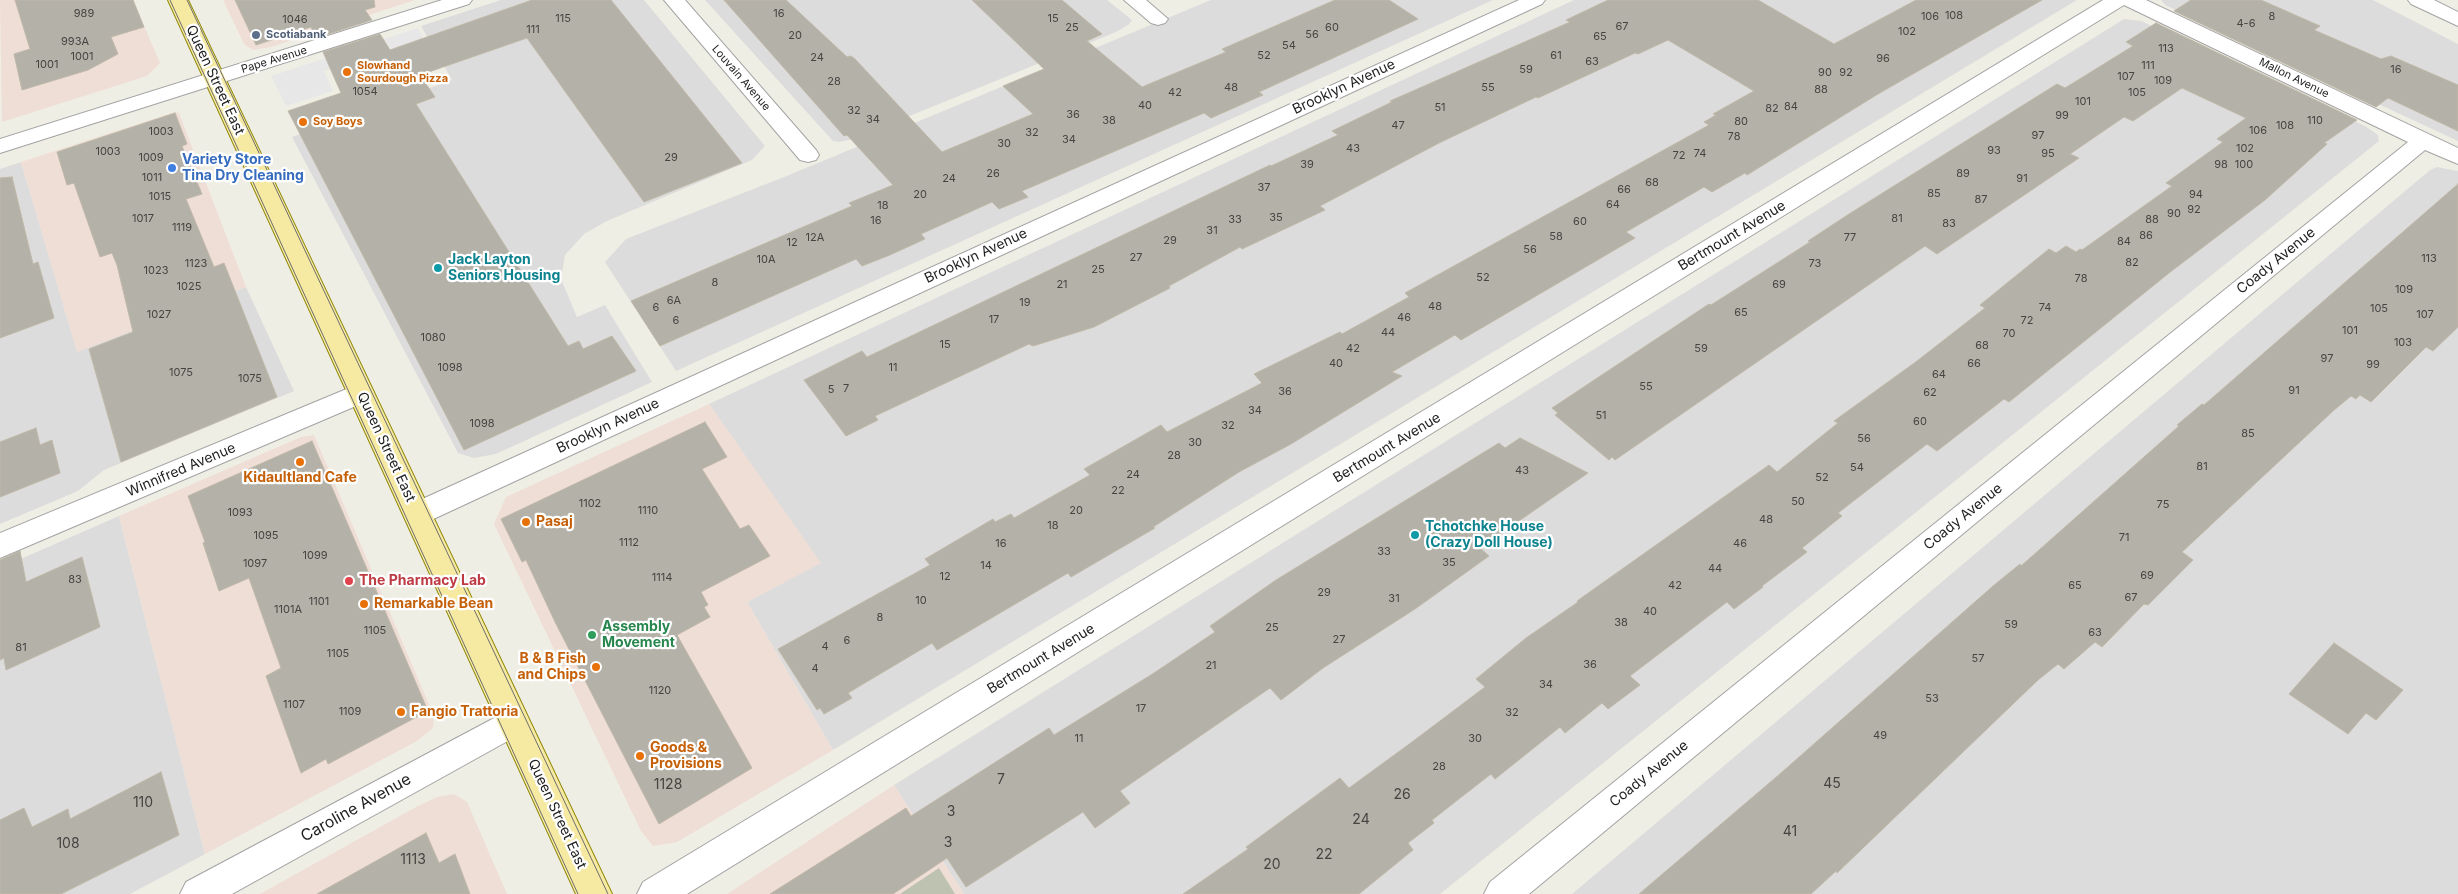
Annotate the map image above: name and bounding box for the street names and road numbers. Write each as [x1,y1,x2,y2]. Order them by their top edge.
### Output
street label: Queen Street East [182,22,248,138]
street label: Louvain Avenue [709,43,773,113]
street label: Pape Avenue [240,44,308,76]
street label: Mallon Avenue [2257,55,2331,101]
street label: Brooklyn Avenue [1290,56,1398,118]
street label: Bertmount Avenue [1675,197,1789,275]
street label: Coady Avenue [2233,224,2319,298]
street label: Brooklyn Avenue [922,225,1030,287]
street label: Queen Street East [353,389,419,505]
street label: Brooklyn Avenue [554,395,662,457]
street label: Bertmount Avenue [1330,409,1444,487]
street label: Winnifred Avenue [124,439,238,501]
street label: Coady Avenue [1920,480,2006,554]
street label: Bertmount Avenue [984,620,1098,698]
street label: Coady Avenue [1606,737,1692,811]
street label: Queen Street East [524,756,590,872]
street label: Caroline Avenue [297,770,415,846]

